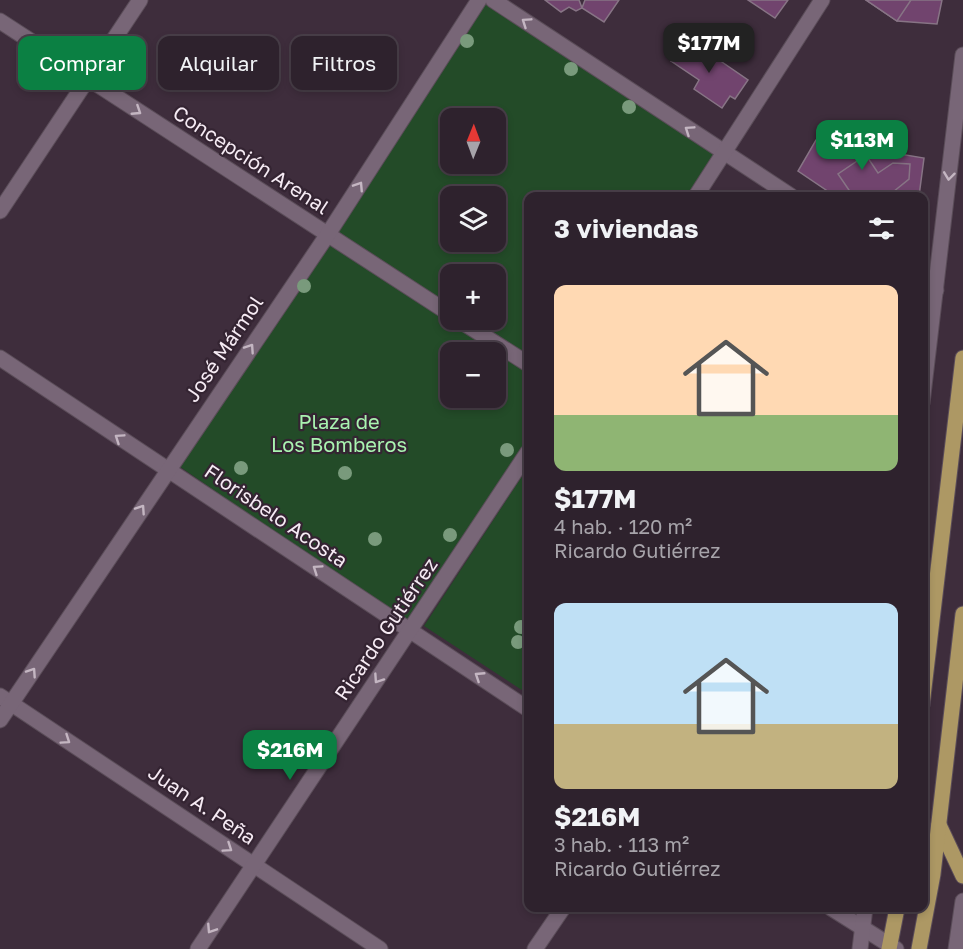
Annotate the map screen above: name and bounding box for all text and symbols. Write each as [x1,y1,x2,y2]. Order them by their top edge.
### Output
one-way arrow [522,18,533,29]
pin: $177M [667,23,751,74]
text: $177M [677,30,741,54]
chip: Comprar [18,36,146,90]
chip: Alquilar [158,36,279,90]
chip: Filtros [291,36,397,90]
street label: Concepción Arenal [169,100,334,218]
one-way arrow [130,103,141,114]
north arrow [440,108,506,174]
map controls [440,108,506,408]
pin: $113M [820,120,904,171]
one-way arrow [685,126,696,137]
text: $113M [830,127,894,151]
one-way arrow [943,171,956,180]
one-way arrow [351,182,363,192]
button: layers [440,186,506,252]
icon: filters [865,212,898,245]
text: 3 viviendas [554,213,699,244]
button: + [440,264,506,330]
street label: José Mármol [179,291,267,406]
icon: home [672,324,780,432]
button: − [440,342,506,408]
one-way arrow [243,344,254,355]
park label: Plaza de Los Bomberos [271,409,407,456]
one-way arrow [115,433,125,445]
street label: Florisbelo Acosta [201,459,352,572]
text: $177M [554,483,636,514]
one-way arrow [134,505,145,516]
text: 4 hab. · 120 m² [554,514,692,538]
text: Ricardo Gutiérrez [554,538,720,562]
street label: Ricardo Gutiérrez [329,553,442,704]
one-way arrow [312,565,323,576]
icon: home [672,642,780,750]
one-way arrow [25,667,36,678]
one-way arrow [475,672,486,683]
one-way arrow [374,673,385,684]
pin: $216M [248,730,332,781]
one-way arrow [59,733,70,744]
text: $216M [257,737,323,761]
street label: Juan A. Peña [144,759,261,849]
text: $216M [554,801,640,832]
text: 3 hab. · 113 m² [554,832,689,856]
one-way arrow [222,841,233,852]
text: Ricardo Gutiérrez [554,856,720,880]
one-way arrow [207,922,218,933]

